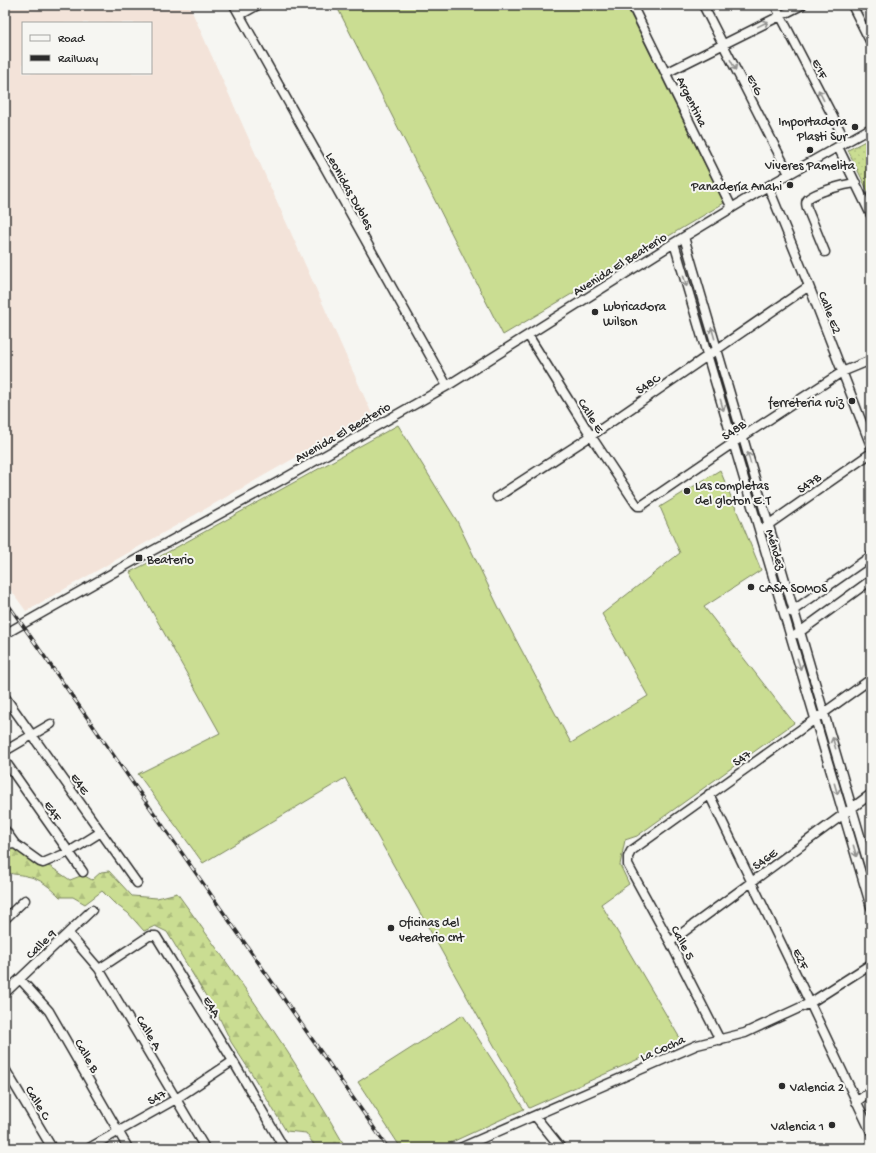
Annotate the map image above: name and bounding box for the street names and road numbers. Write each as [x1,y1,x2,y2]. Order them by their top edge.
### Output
street label: E1F [808,57,831,83]
street label: E1G [742,72,766,99]
street label: Argentina [672,75,710,130]
street label: Leonidas Dubles [321,150,377,233]
street label: Avenida El Beaterio [571,230,670,300]
street label: Calle E2 [814,290,844,337]
street label: S48C [633,371,664,399]
street label: Calle E [573,396,607,437]
street label: Avenida El Beaterio [293,400,394,467]
street label: S48B [719,417,750,445]
street label: S47B [795,470,825,498]
street label: Méndez [761,527,788,573]
street label: S47 [730,747,756,771]
street label: E4E [66,771,92,799]
street label: E4F [40,799,65,825]
street label: S46E [750,846,781,874]
street label: Calle 5 [667,923,697,963]
street label: Calle 9 [23,926,60,963]
street label: E2F [788,946,812,973]
street label: E4A [199,994,224,1022]
street label: Calle A [132,1013,165,1054]
street label: La Cocha [638,1032,688,1066]
street label: Calle B [70,1037,102,1076]
street label: Calle C [21,1084,53,1124]
street label: S47 [145,1086,170,1109]

